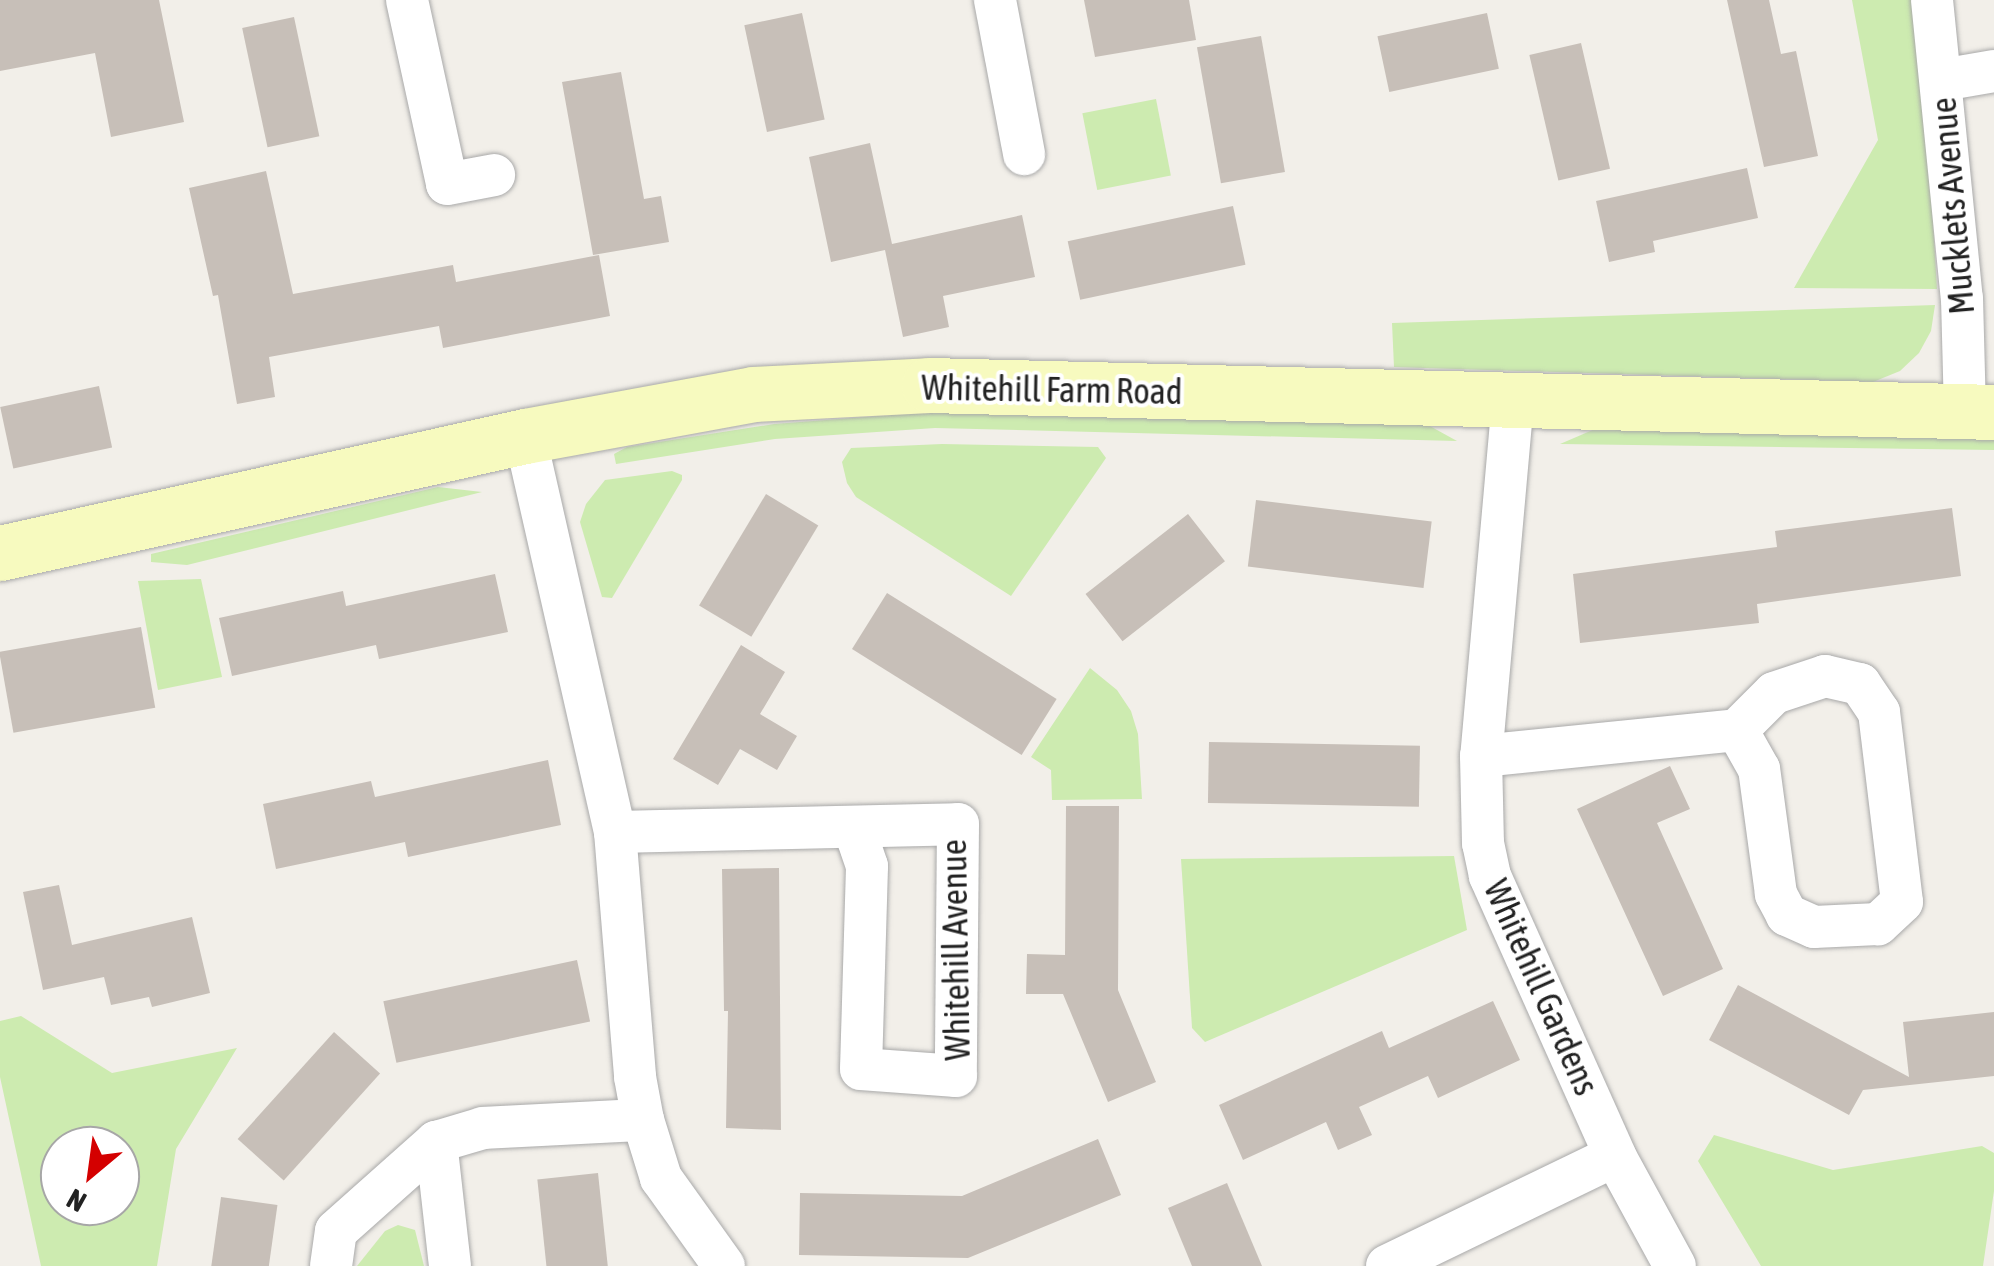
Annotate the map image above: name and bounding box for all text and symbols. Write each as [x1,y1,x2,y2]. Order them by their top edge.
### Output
street label: Mucklets Avenue [1922,96,1982,316]
street label: Whitehill Farm Road [921,366,1183,412]
street label: Whitehill Avenue [932,839,978,1061]
street label: Whitehill Gardens [1476,873,1608,1101]
north arrow [40,1126,140,1226]
text: N [61,1182,91,1218]

